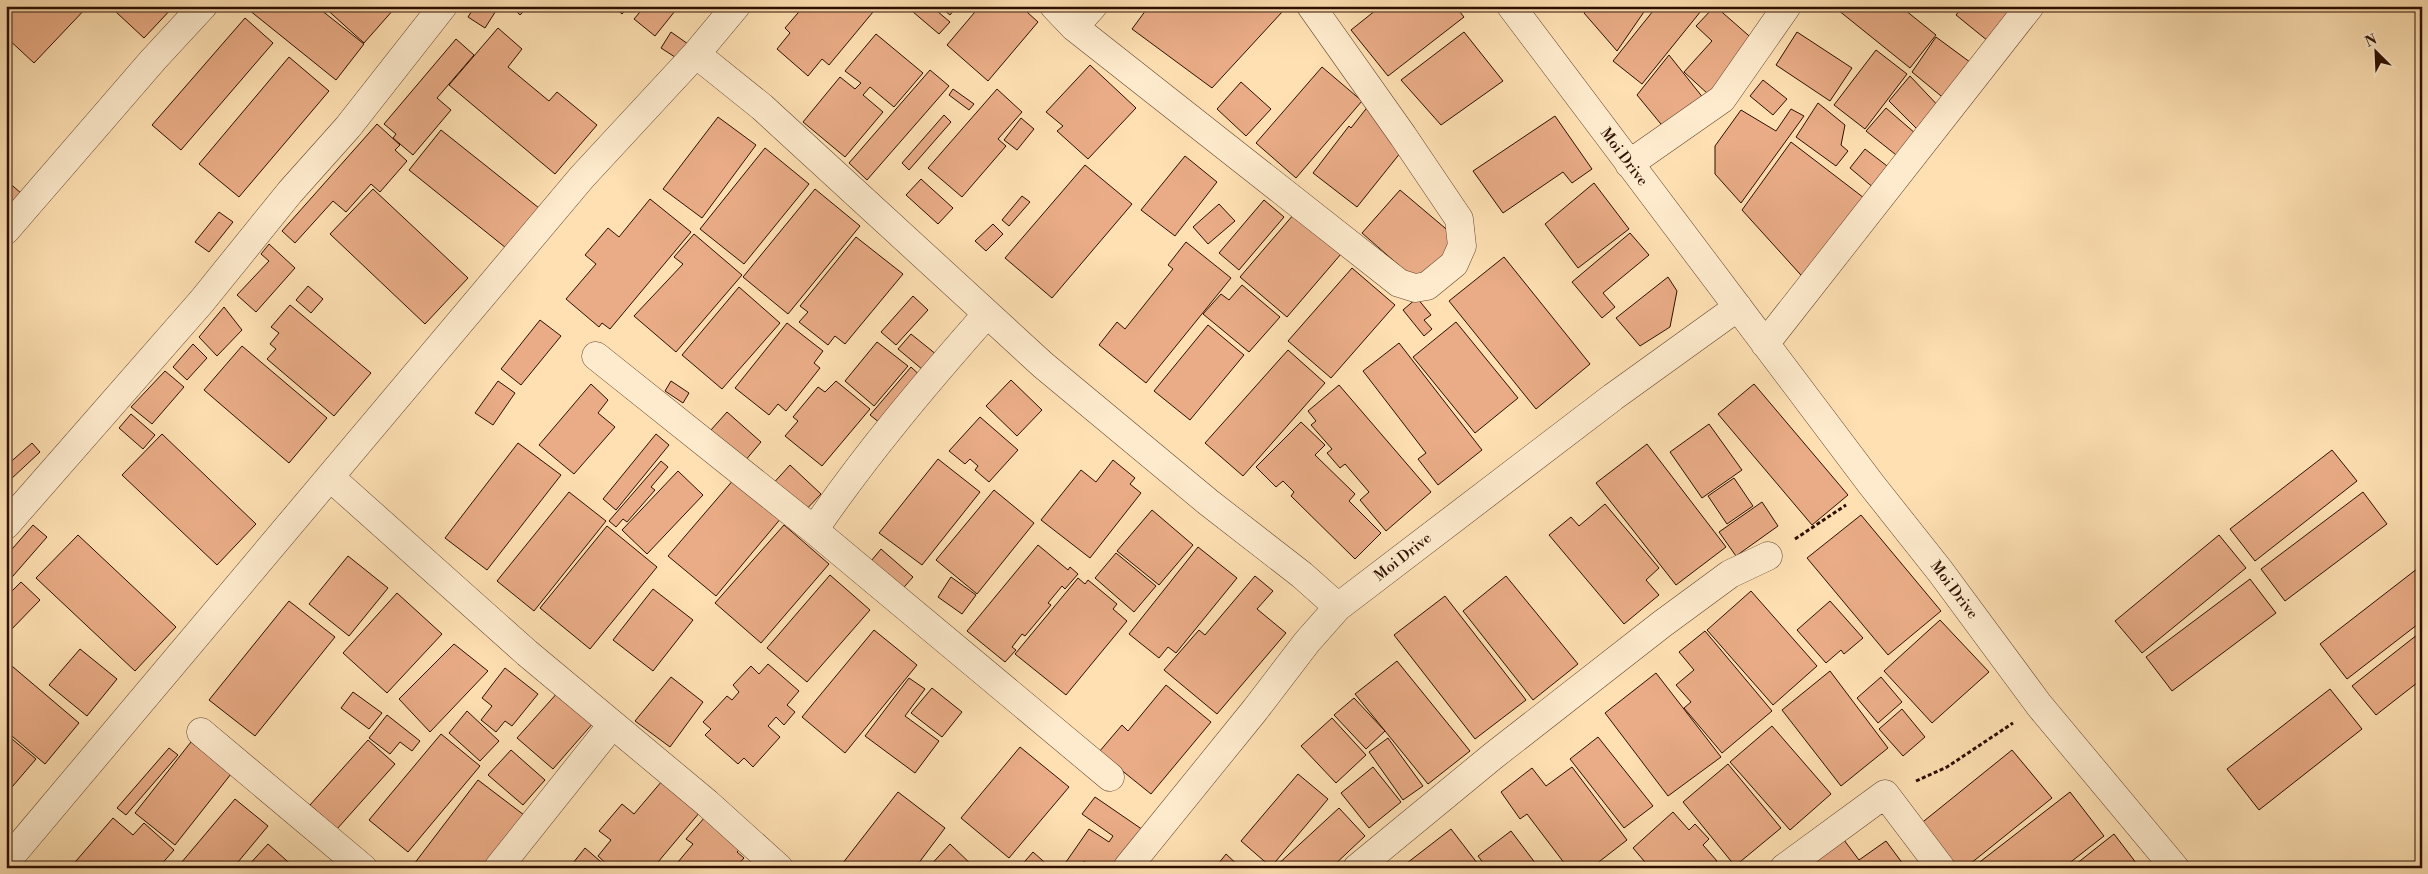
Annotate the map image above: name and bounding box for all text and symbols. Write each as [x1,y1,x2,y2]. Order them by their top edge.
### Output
north arrow [2350,28,2400,78]
text: N [2362,31,2380,52]
street label: Moi Drive [1596,124,1652,190]
street label: Moi Drive [1370,529,1436,585]
street label: Moi Drive [1926,557,1982,623]

